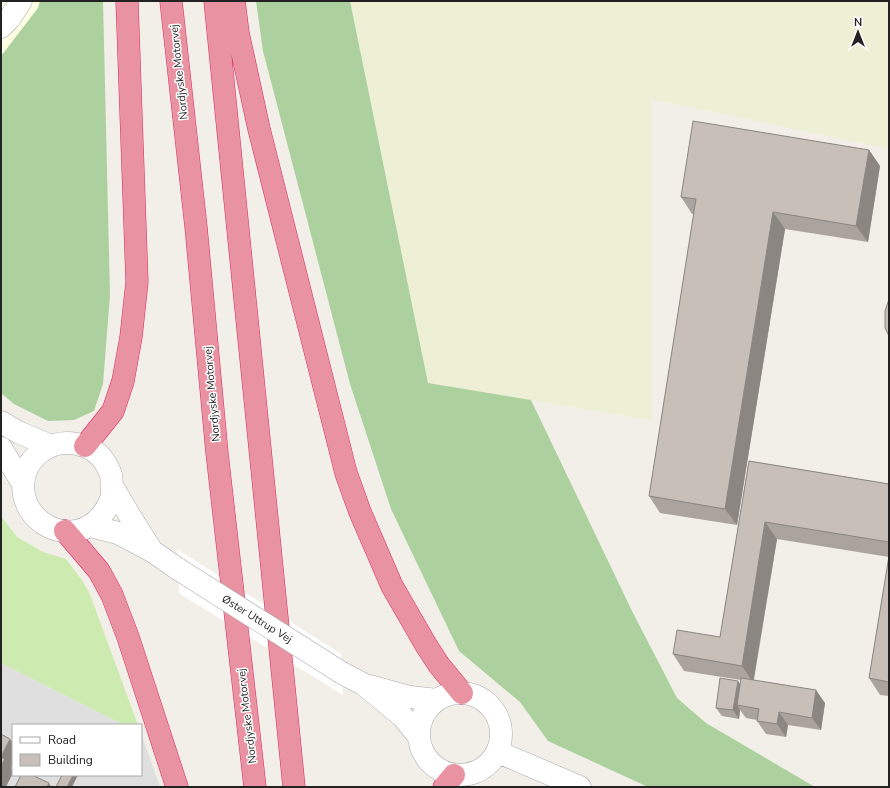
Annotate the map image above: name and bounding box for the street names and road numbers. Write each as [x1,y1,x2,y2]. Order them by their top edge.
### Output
street label: Nordjyske Motorvej [167,24,191,120]
street label: Nordjyske Motorvej [200,346,224,442]
street label: Øster Uttrup Vej [219,591,295,647]
street label: Nordjyske Motorvej [234,668,260,764]

